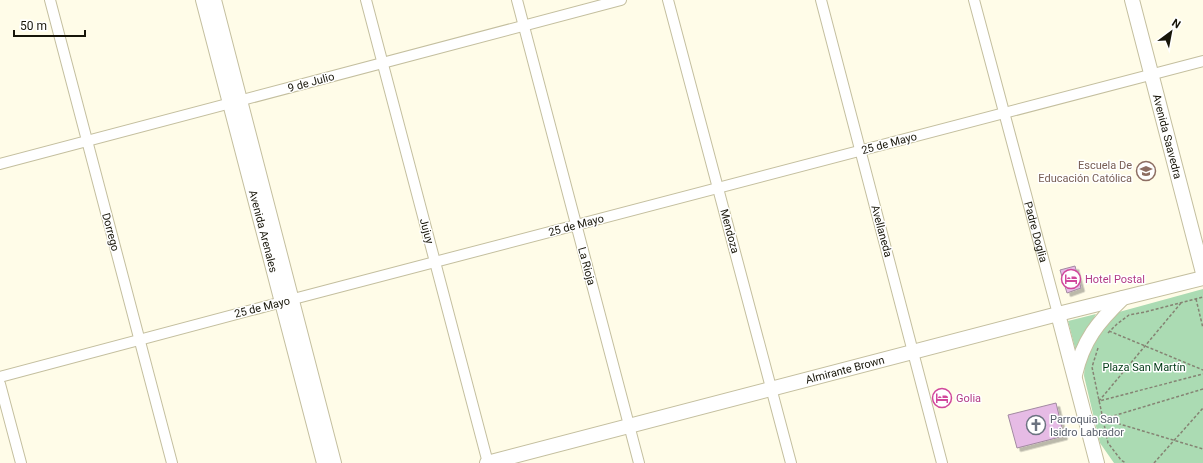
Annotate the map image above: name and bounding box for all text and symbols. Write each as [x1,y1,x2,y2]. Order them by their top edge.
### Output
scale bar [14,12,85,38]
north arrow [1151,12,1191,52]
text: N [1169,16,1183,32]
text: 50 m [20,19,47,33]
street label: 9 de Julio [287,70,336,95]
street label: Avenida Saavedra [1150,93,1184,180]
street label: 25 de Mayo [860,130,918,157]
place label: Escuela De Educación Católica [1038,159,1132,185]
school or university icon: Escuela De Educación Católica [1135,160,1157,182]
street label: Avenida Arenales [246,189,280,274]
street label: Padre Doglia [1021,200,1050,264]
street label: Avellaneda [868,204,895,259]
street label: Mendoza [717,208,742,255]
street label: Dorrego [99,212,122,253]
street label: 25 de Mayo [547,212,605,239]
street label: Jujuy [417,217,436,246]
street label: La Rioja [575,246,598,287]
hotel icon: Hotel Postal [1060,268,1082,290]
place label: Hotel Postal [1085,273,1145,286]
street label: 25 de Mayo [233,294,291,321]
street label: Almirante Brown [804,354,886,387]
park label: Plaza San Martín [1102,361,1186,374]
hotel icon: Golia [931,387,953,409]
place label: Golia [956,392,981,405]
place label: Parroquia San Isidro Labrador [1050,413,1124,439]
church icon: Parroquia San Isidro Labrador [1025,414,1047,436]

